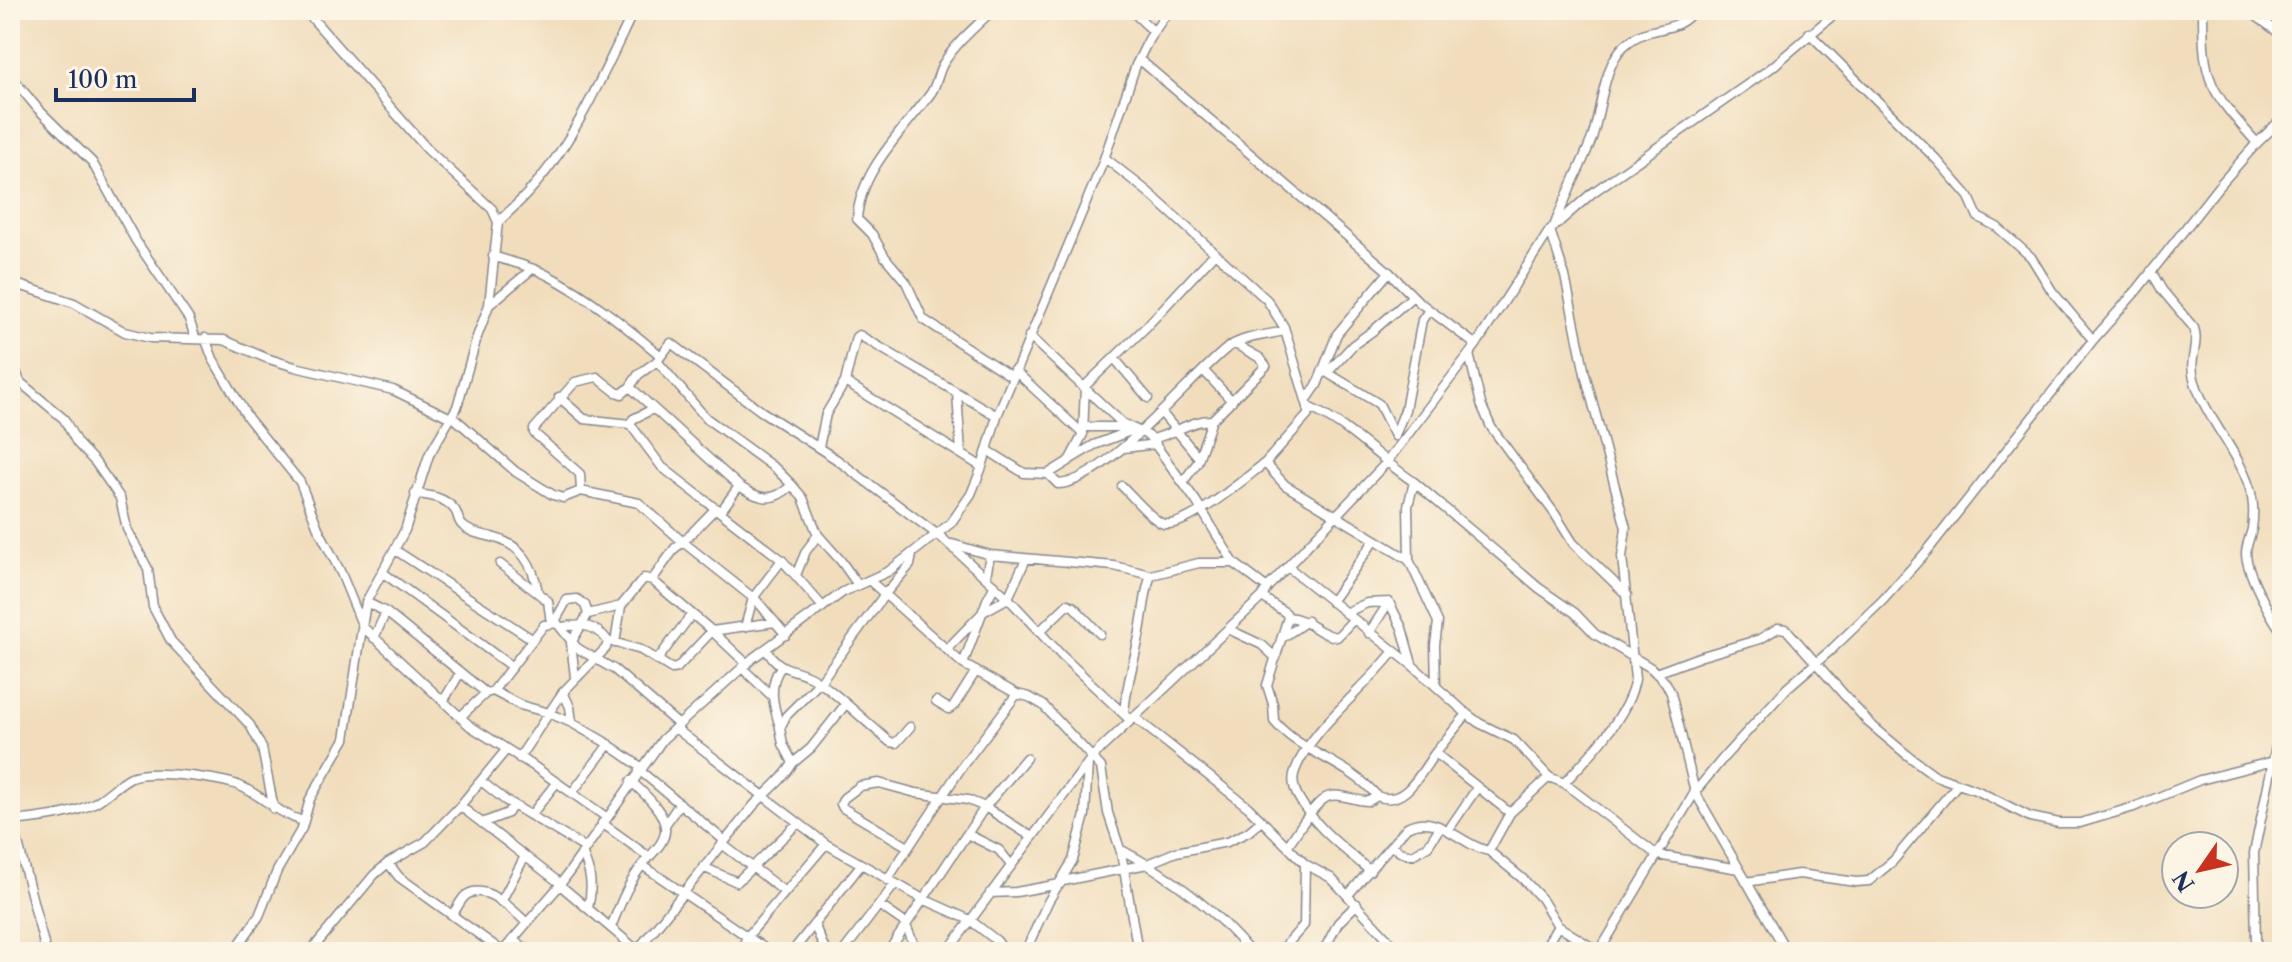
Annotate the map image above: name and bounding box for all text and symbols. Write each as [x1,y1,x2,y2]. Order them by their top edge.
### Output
scale bar [56,52,194,102]
text: 100 m [68,65,137,94]
north arrow [2160,830,2240,910]
text: N [2167,865,2200,896]

